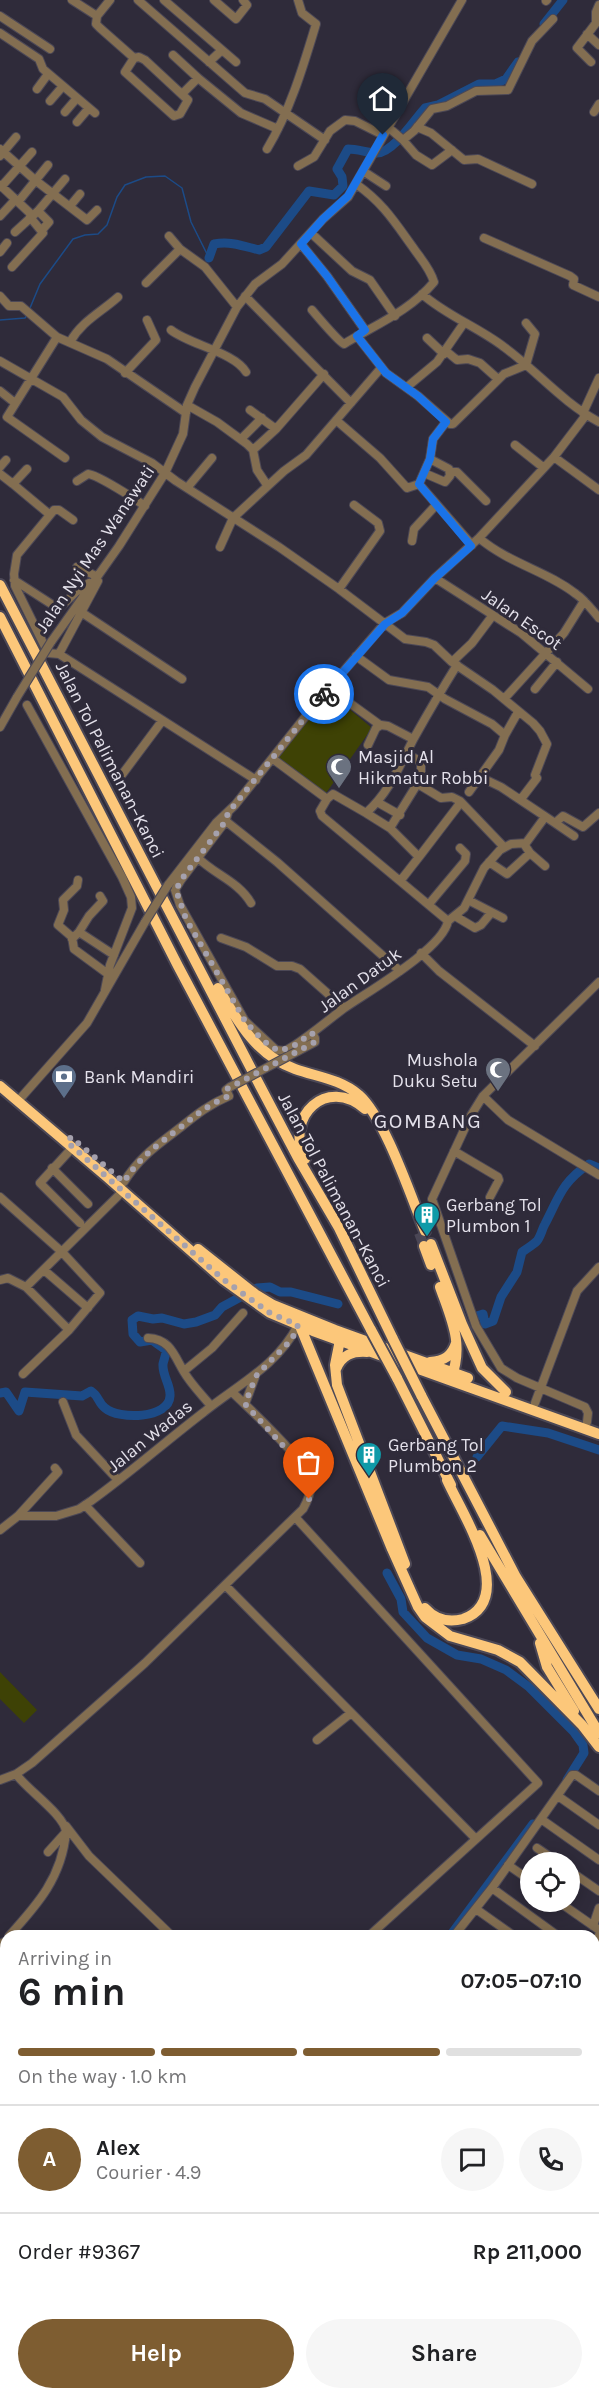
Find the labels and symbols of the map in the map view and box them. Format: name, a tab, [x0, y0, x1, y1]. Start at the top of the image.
pin	[357, 73, 408, 135]
street label: Jalan Nyi Mas Wanawati	[31, 461, 159, 637]
street label: Jalan Escot	[478, 583, 566, 655]
street label: Jalan Tol Palimanan–Kanci	[51, 658, 169, 862]
courier	[294, 664, 354, 724]
place label: Masjid Al Hikmatur Robbi	[358, 746, 488, 789]
mosque icon: Masjid Al Hikmatur Robbi	[324, 752, 354, 790]
street label: Jalan Datuk	[314, 943, 406, 1017]
place label: Mushola Duku Setu	[392, 1049, 478, 1092]
mosque icon: Mushola Duku Setu	[483, 1055, 513, 1093]
bank icon: Bank Mandiri	[49, 1062, 79, 1100]
place label: Bank Mandiri	[84, 1066, 194, 1088]
street label: Jalan Tol Palimanan–Kanci	[273, 1089, 395, 1291]
district label: GOMBANG	[374, 1109, 482, 1133]
place label: Gerbang Tol Plumbon 1	[446, 1194, 542, 1237]
building icon: Gerbang Tol Plumbon 1	[412, 1200, 442, 1238]
street label: Jalan Wadas	[103, 1395, 197, 1477]
place label: Gerbang Tol Plumbon 2	[388, 1434, 484, 1477]
pin	[283, 1437, 334, 1499]
building icon: Gerbang Tol Plumbon 2	[354, 1440, 384, 1478]

